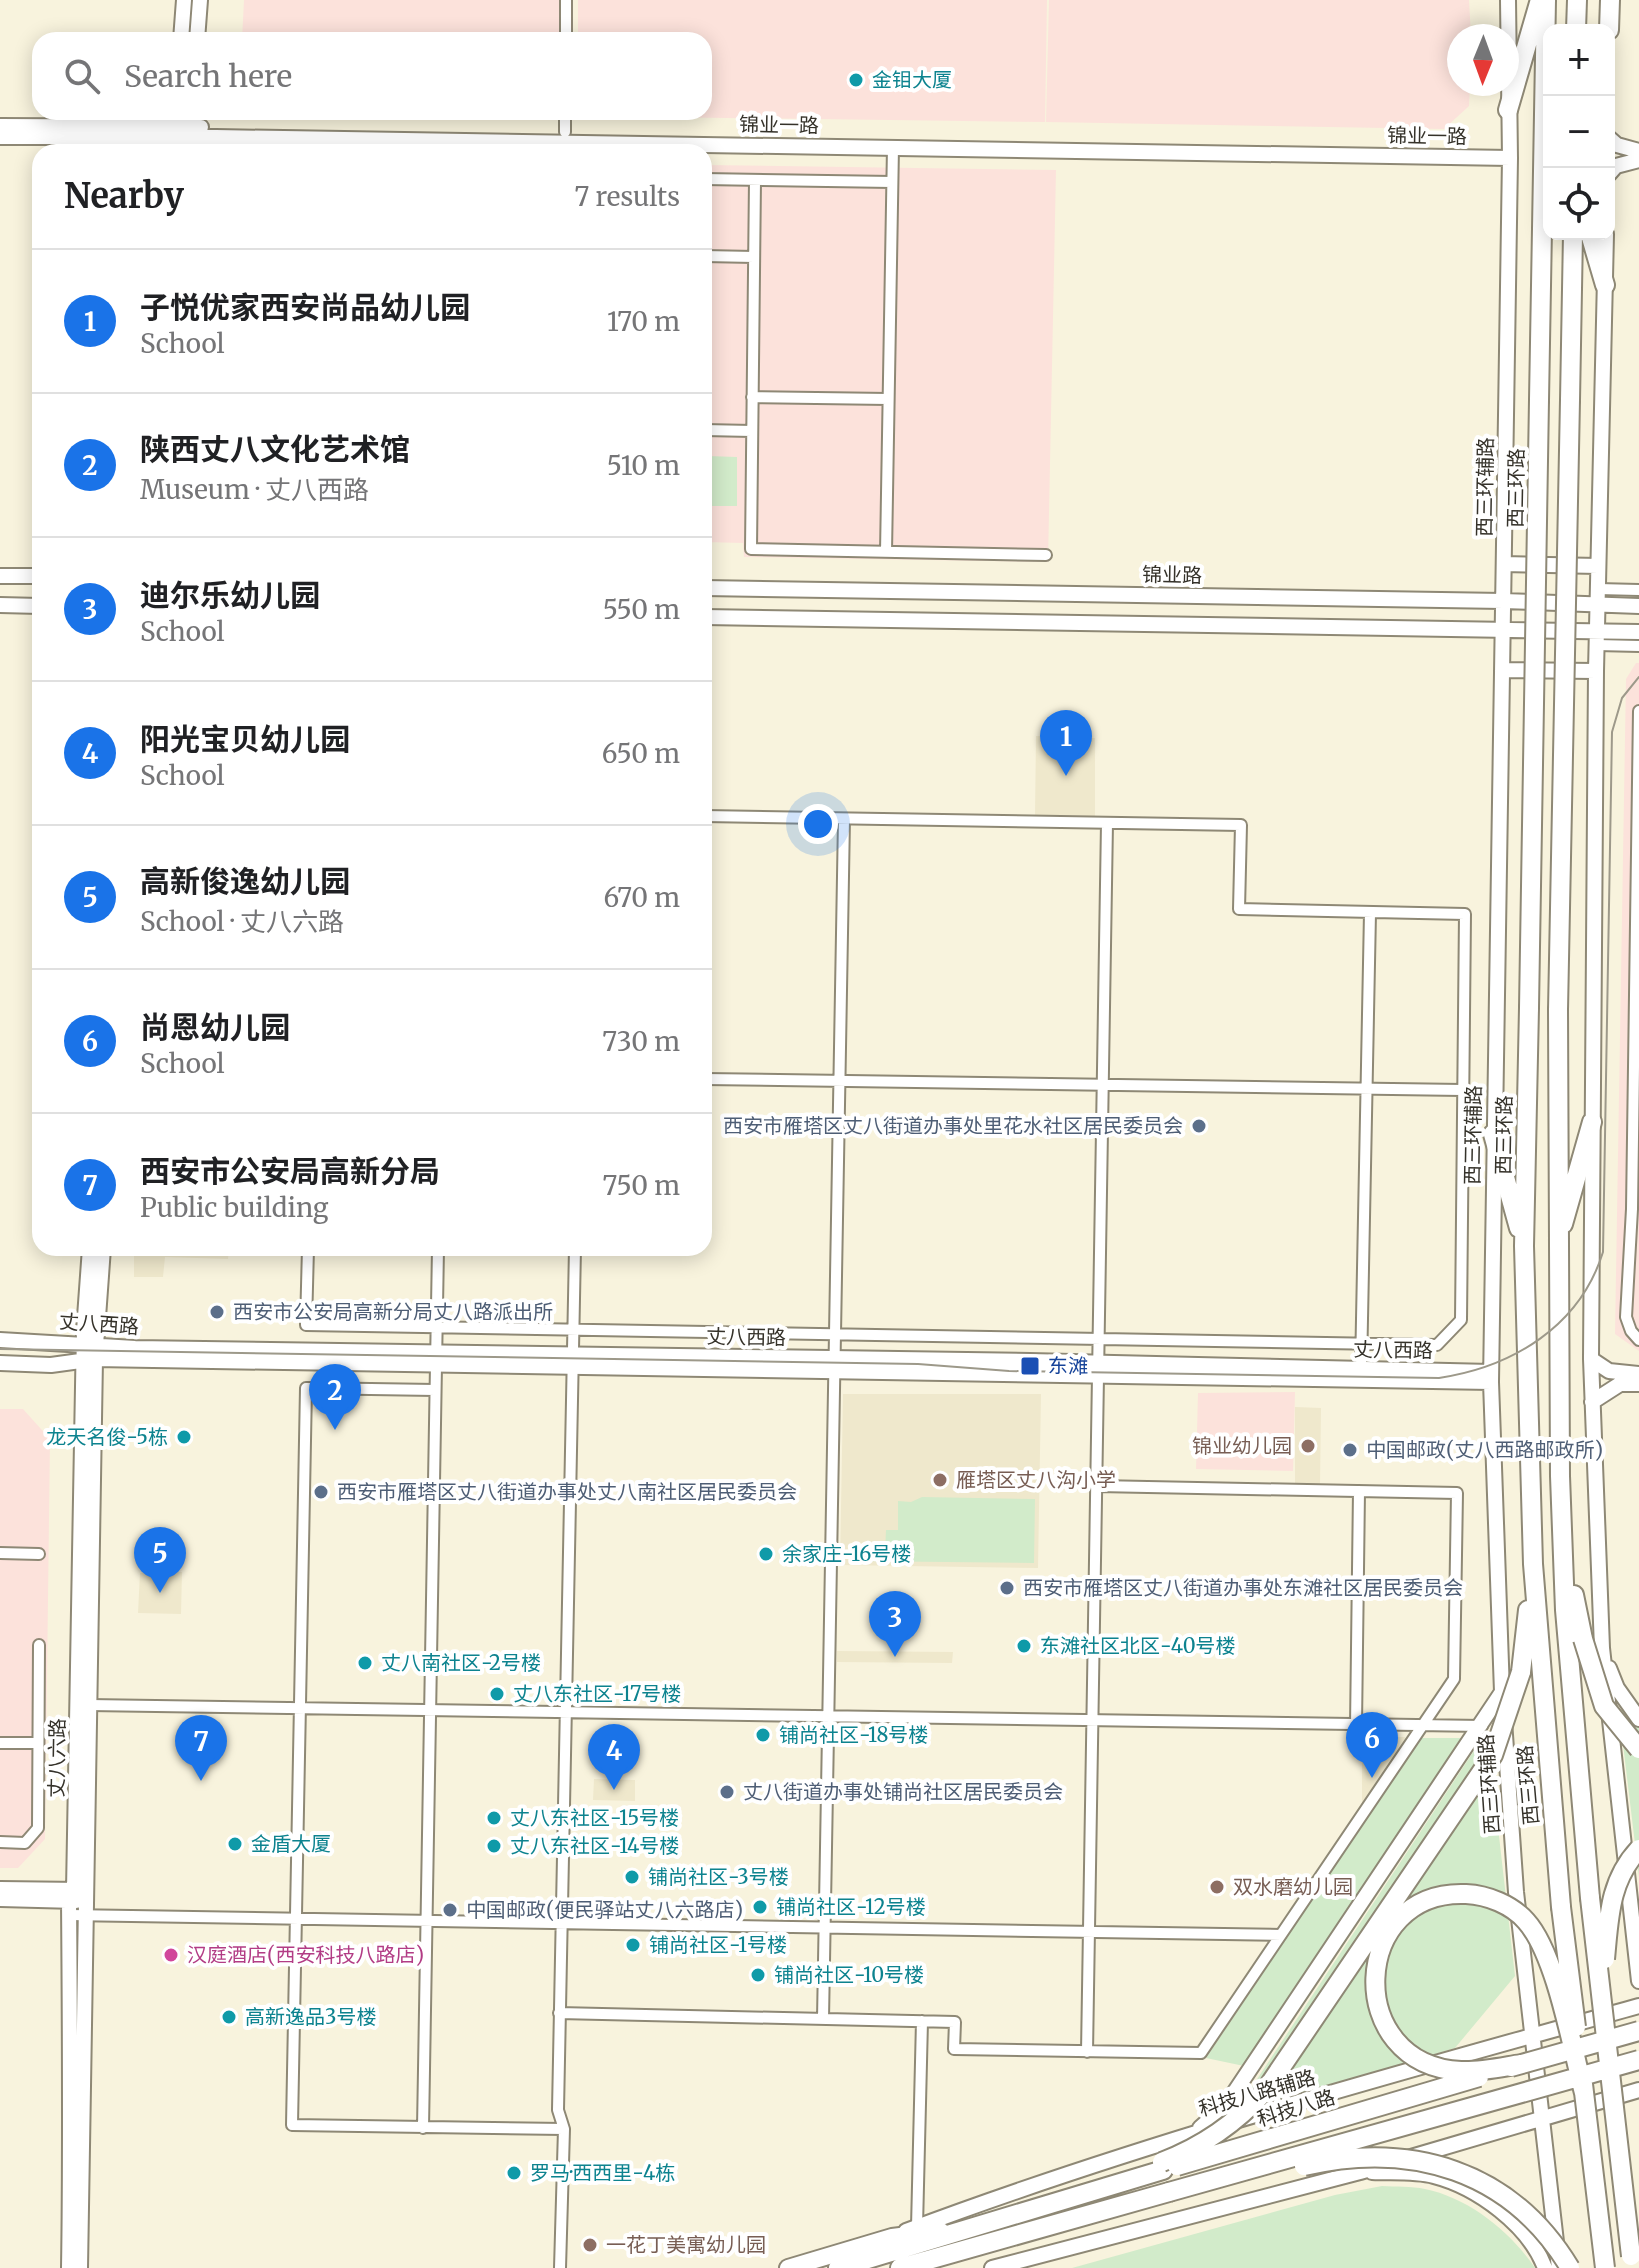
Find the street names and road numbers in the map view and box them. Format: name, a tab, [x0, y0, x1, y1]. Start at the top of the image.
street label: 锦业一路	[739, 111, 819, 138]
street label: 锦业一路	[1387, 122, 1467, 149]
street label: 西三环辅路	[1471, 437, 1498, 537]
street label: 西三环路	[1502, 448, 1529, 528]
street label: 锦业路	[1142, 561, 1202, 588]
street label: 西三环辅路	[1459, 1085, 1486, 1185]
street label: 西三环路	[1490, 1095, 1517, 1175]
street label: 丈八西路	[58, 1308, 140, 1339]
street label: 丈八西路	[706, 1323, 786, 1350]
street label: 丈八西路	[1353, 1336, 1433, 1363]
street label: 丈八六路	[43, 1718, 70, 1798]
street label: 西三环辅路	[1473, 1733, 1504, 1835]
street label: 西三环路	[1512, 1744, 1543, 1826]
street label: 科技八路辅路	[1196, 2065, 1318, 2121]
street label: 科技八路	[1254, 2085, 1338, 2131]

